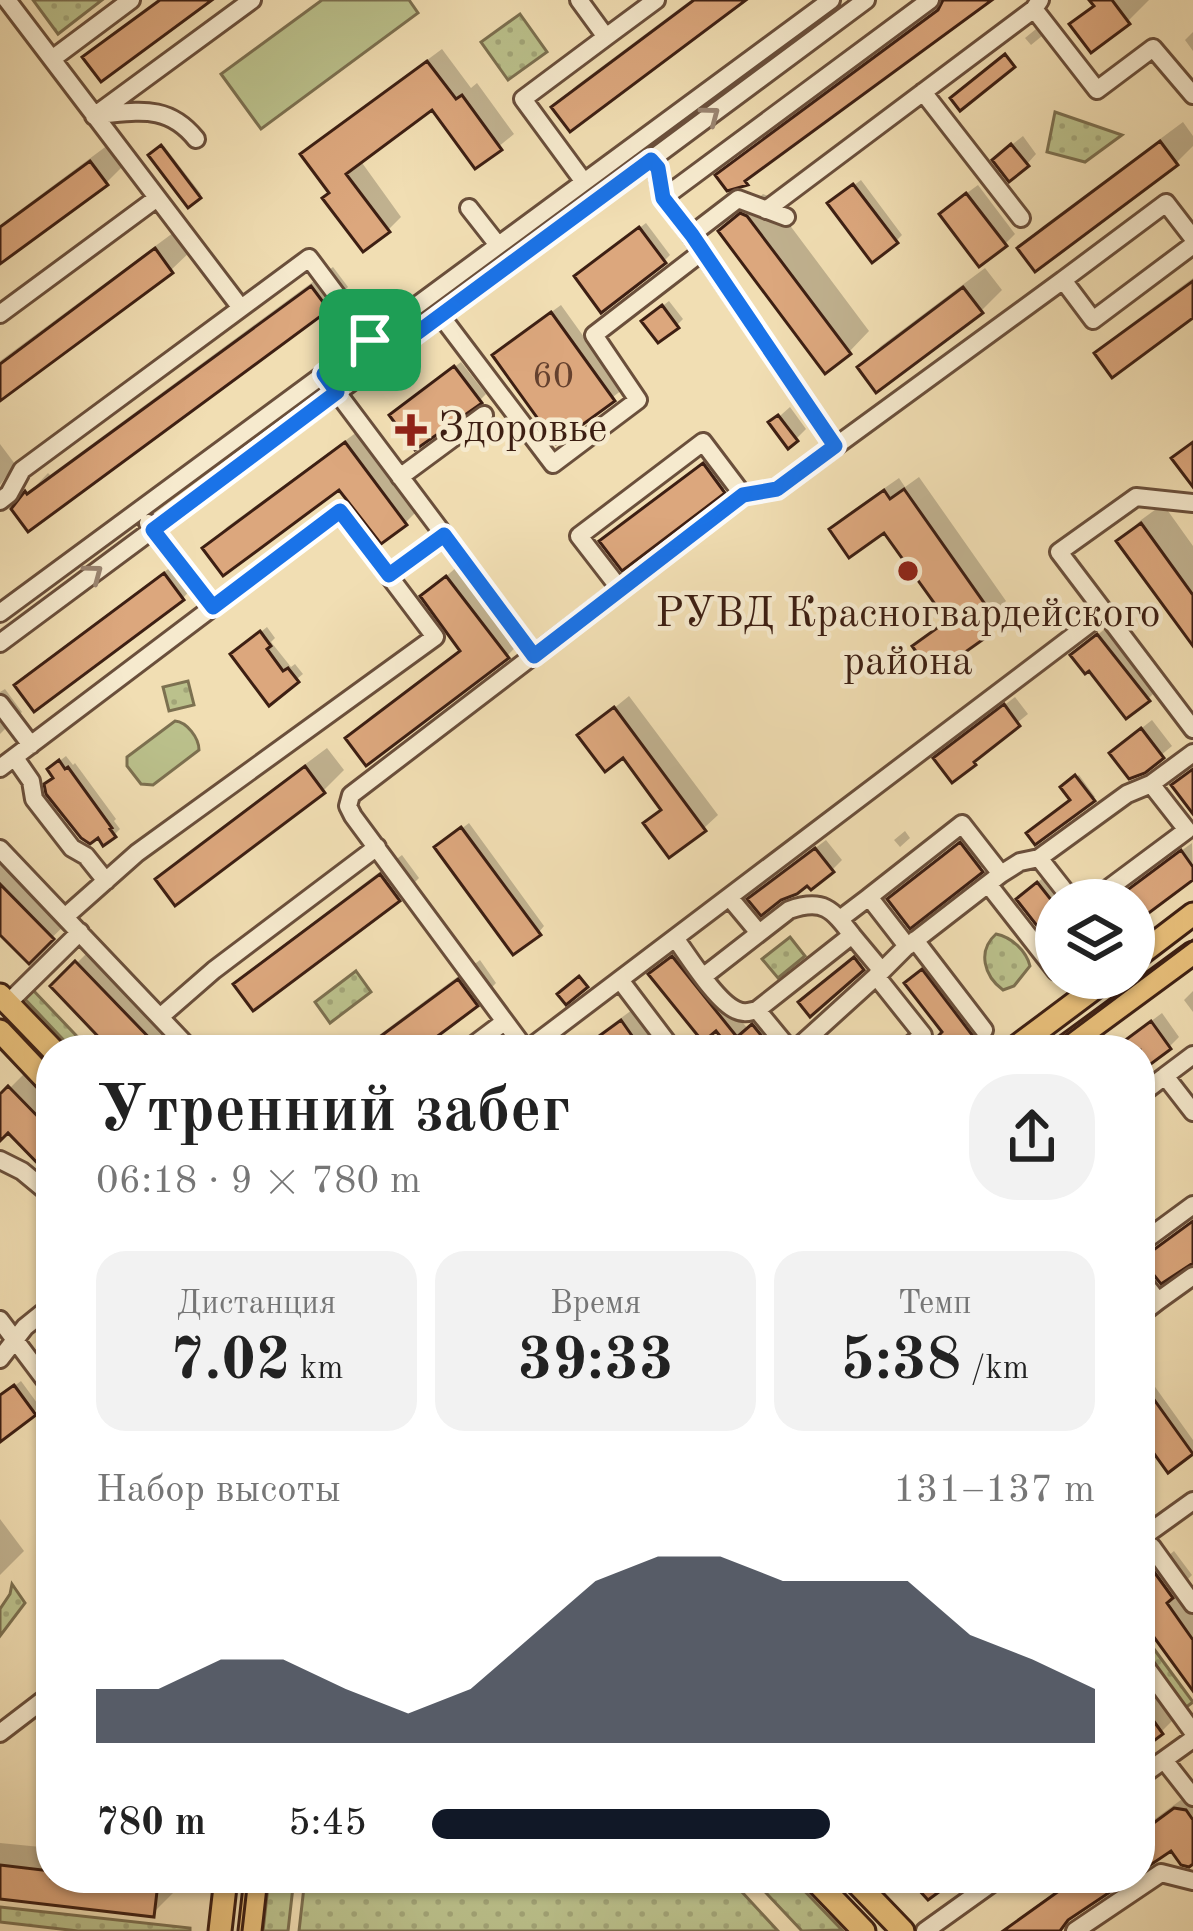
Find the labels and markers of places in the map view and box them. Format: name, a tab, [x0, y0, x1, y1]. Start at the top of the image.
pin	[319, 289, 421, 391]
place label: Здоровье	[438, 409, 607, 451]
marker: Здоровье	[395, 414, 427, 446]
marker: РУВД Красногвардейского района	[895, 558, 921, 584]
place label: РУВД Красногвардейского района	[655, 594, 1161, 684]

